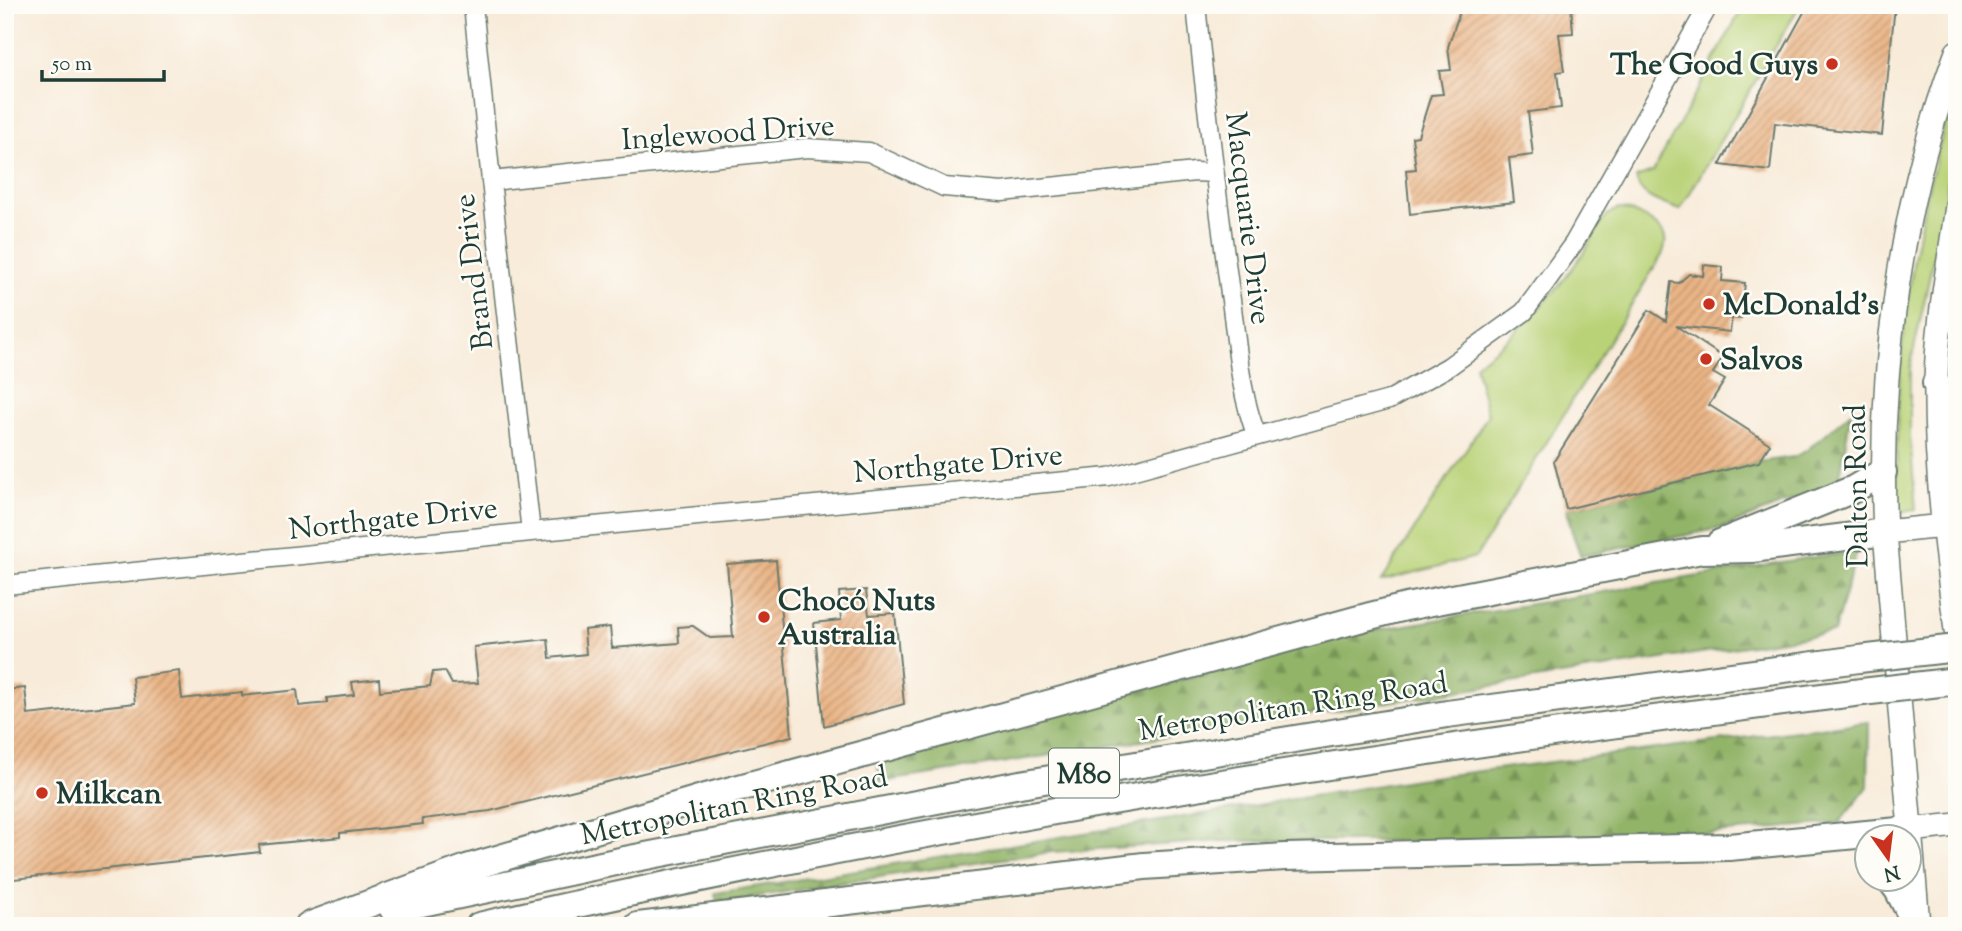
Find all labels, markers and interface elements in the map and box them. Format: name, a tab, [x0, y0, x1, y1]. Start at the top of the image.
scale bar	[42, 38, 164, 82]
place label: The Good Guys	[1610, 45, 1818, 88]
text: 50 m	[51, 50, 92, 80]
marker: The Good Guys	[1824, 56, 1840, 72]
street label: Inglewood Drive	[620, 106, 836, 163]
street label: Macquarie Drive	[1212, 110, 1281, 327]
street label: Brand Drive	[445, 191, 506, 352]
place label: McDonald's	[1723, 285, 1879, 328]
marker: McDonald's	[1701, 296, 1717, 312]
place label: Salvos	[1720, 340, 1803, 383]
marker: Salvos	[1698, 351, 1714, 367]
street label: Dalton Road	[1836, 404, 1881, 568]
street label: Northgate Drive	[852, 435, 1065, 496]
street label: Northgate Drive	[287, 488, 500, 553]
place label: Chocó Nuts Australia	[778, 581, 936, 658]
marker: Chocó Nuts Australia	[756, 609, 772, 625]
street label: Metropolitan Ring Road	[1136, 663, 1451, 754]
road number: M80	[1049, 748, 1119, 798]
street label: Metropolitan Ring Road	[577, 757, 892, 858]
place label: Milkcan	[56, 774, 162, 817]
marker: Milkcan	[34, 785, 50, 801]
north arrow	[1854, 822, 1924, 892]
text: N	[1881, 857, 1902, 887]

